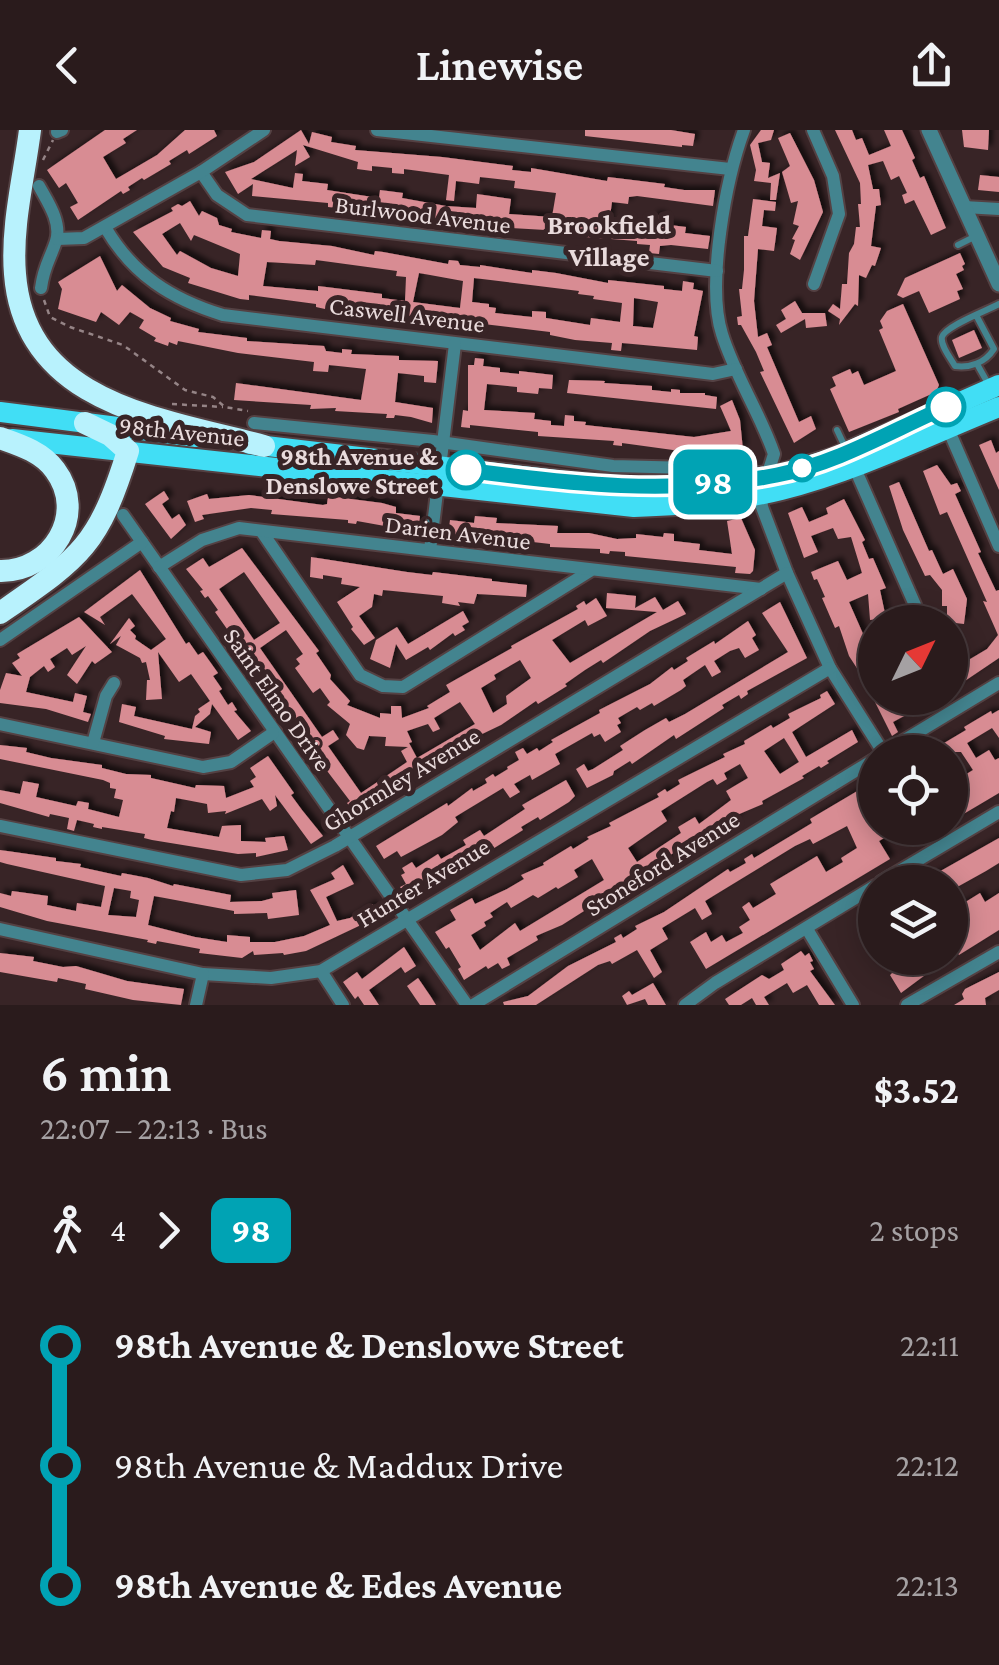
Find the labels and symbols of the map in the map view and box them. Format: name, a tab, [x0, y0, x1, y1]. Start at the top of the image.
street label: Burlwood Avenue	[334, 190, 512, 239]
district label: Brookfield Village	[547, 209, 672, 272]
street label: Caswell Avenue	[328, 292, 486, 337]
unlabelled marker	[927, 388, 965, 426]
street label: 98th Avenue	[118, 411, 246, 452]
place label: 98th Avenue & Denslowe Street	[265, 443, 439, 499]
line badge: 98	[668, 450, 758, 514]
marker: 98th Avenue & Denslowe Street	[447, 451, 485, 489]
unlabelled marker	[789, 455, 815, 481]
street label: Darien Avenue	[384, 510, 532, 555]
north arrow	[858, 605, 968, 715]
street label: Saint Elmo Drive	[218, 623, 337, 776]
street label: Ghormley Avenue	[318, 722, 485, 838]
street label: Stoneford Avenue	[580, 805, 744, 922]
street label: Hunter Avenue	[352, 832, 494, 932]

